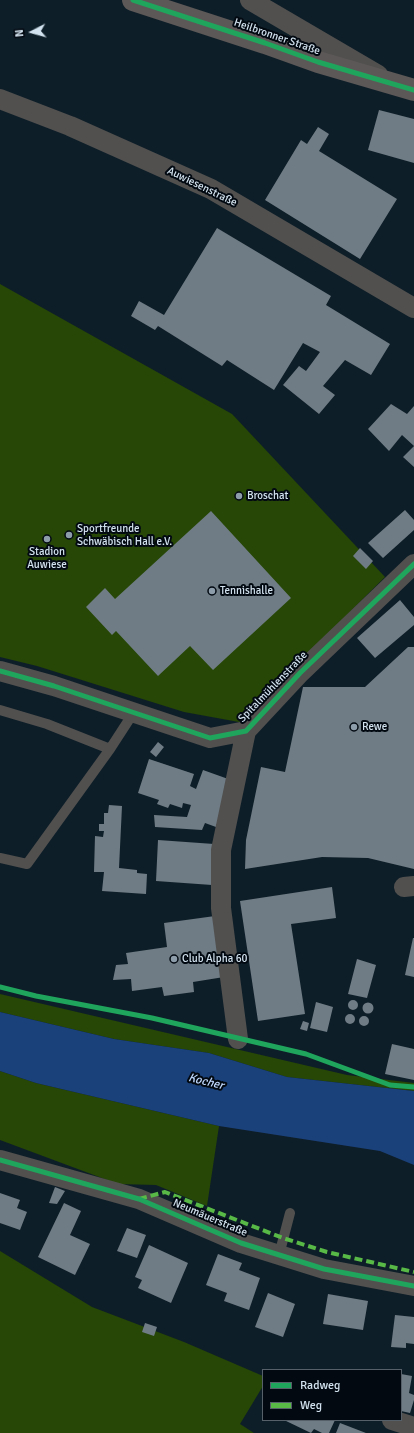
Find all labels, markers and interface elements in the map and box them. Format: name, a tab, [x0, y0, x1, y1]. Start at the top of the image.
north arrow	[12, 12, 52, 52]
street label: Heilbronner Straße	[232, 16, 322, 58]
text: N	[13, 29, 26, 38]
street label: Auwiesenstraße	[165, 164, 239, 210]
place label: Broschat	[247, 489, 288, 503]
marker: Broschat	[234, 491, 244, 501]
place label: Sportfreunde Schwäbisch Hall e.V.	[77, 522, 172, 548]
marker: Sportfreunde Schwäbisch Hall e.V.	[64, 530, 74, 540]
marker: Stadion Auwiese	[42, 534, 52, 544]
place label: Stadion Auwiese	[27, 545, 67, 571]
place label: Tennishalle	[220, 584, 273, 598]
marker: Tennishalle	[207, 586, 217, 596]
street label: Spitalmühlenstraße	[236, 649, 310, 725]
place label: Rewe	[362, 720, 387, 734]
marker: Rewe	[349, 722, 359, 732]
place label: Club Alpha 60	[182, 952, 248, 966]
marker: Club Alpha 60	[169, 954, 179, 964]
water label: Kocher	[187, 1071, 225, 1093]
street label: Neumäuerstraße	[171, 1196, 249, 1240]
legend	[262, 1369, 402, 1421]
text: Radweg	[300, 1378, 340, 1393]
text: Weg	[300, 1398, 322, 1413]

